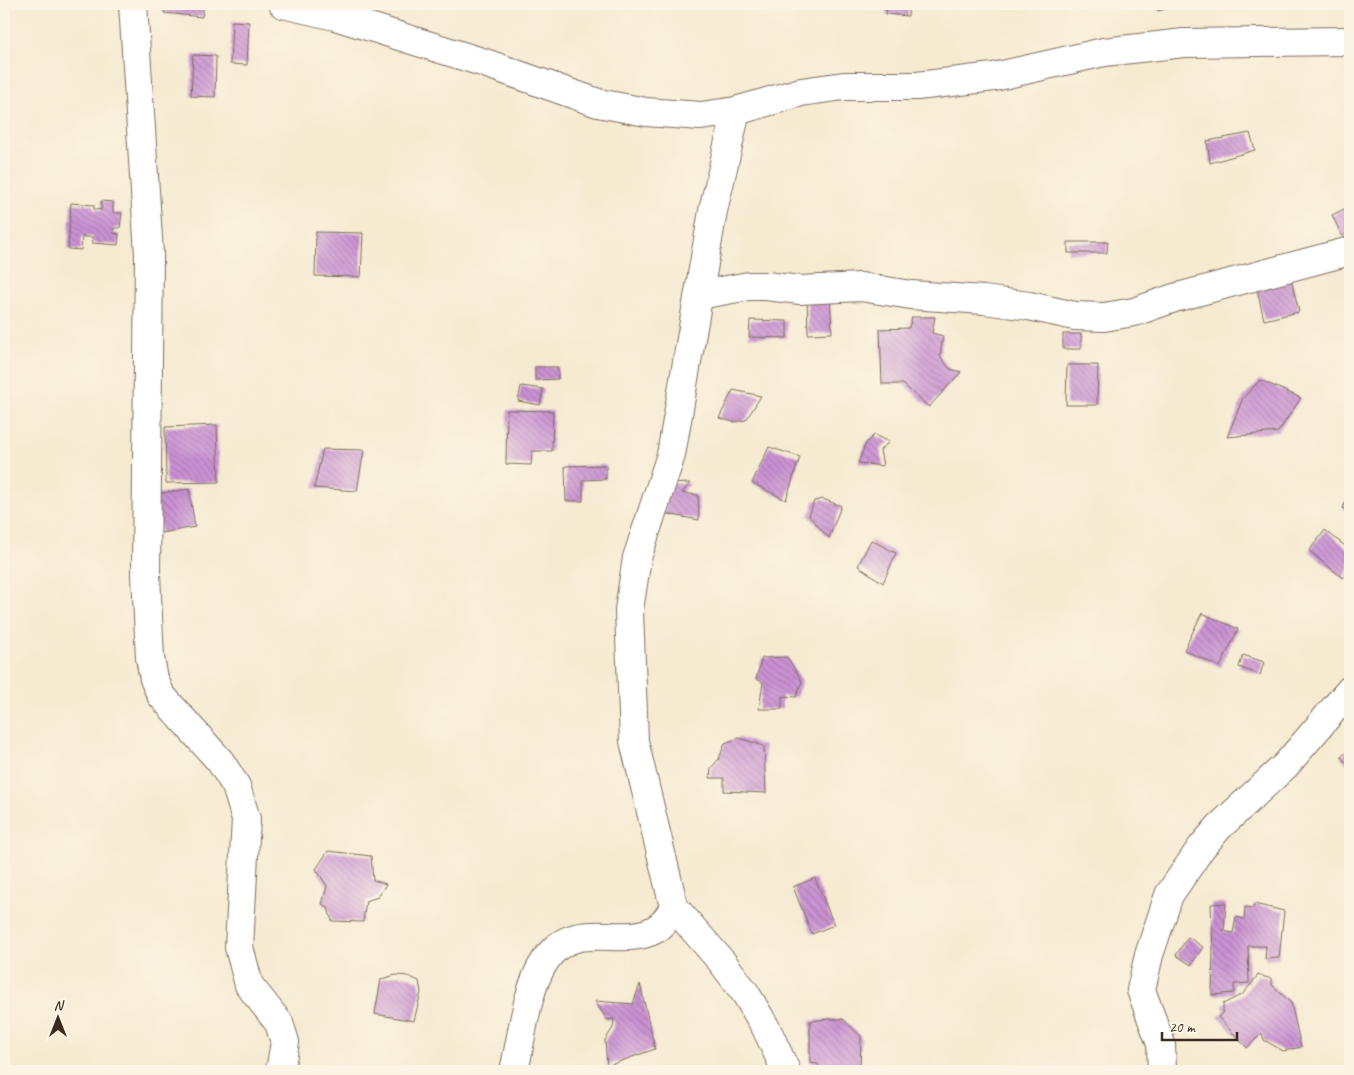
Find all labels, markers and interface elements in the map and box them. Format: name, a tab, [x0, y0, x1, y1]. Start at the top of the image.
north arrow	[32, 992, 82, 1042]
text: N	[54, 997, 65, 1014]
scale bar	[1162, 1010, 1236, 1042]
text: 20 m	[1169, 1018, 1196, 1037]

